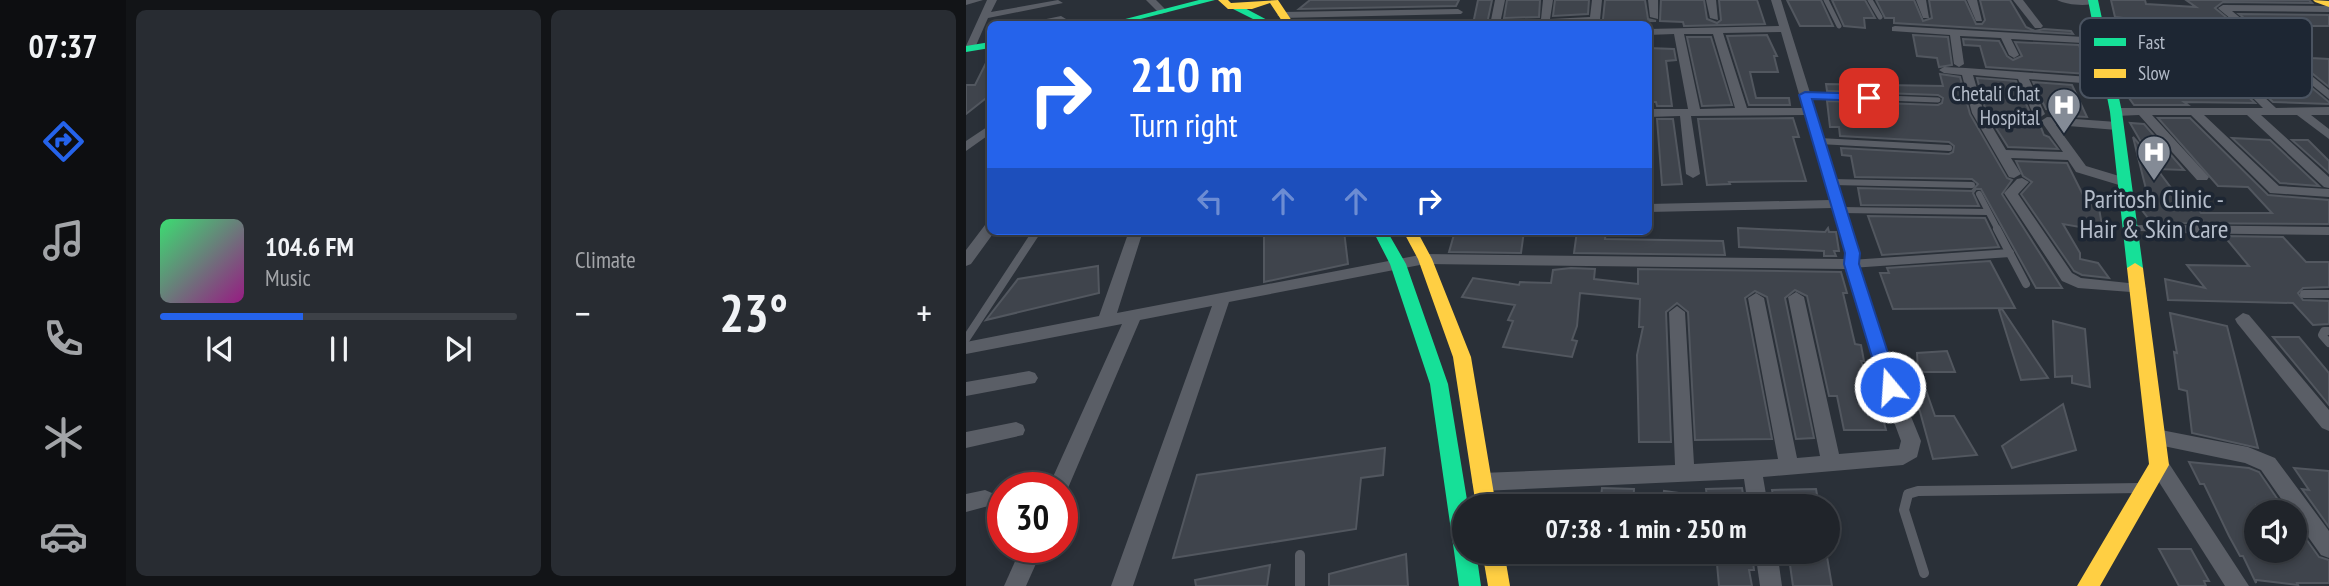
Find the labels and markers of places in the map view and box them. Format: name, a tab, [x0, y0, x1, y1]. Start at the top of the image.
pin	[1839, 68, 1899, 128]
place label: Chetali Chat Hospital	[1951, 80, 2040, 131]
hospital icon: Chetali Chat Hospital	[2045, 86, 2083, 135]
hospital icon: Paritosh Clinic - Hair & Skin Care	[2135, 133, 2173, 182]
place label: Paritosh Clinic - Hair & Skin Care	[2080, 182, 2228, 245]

